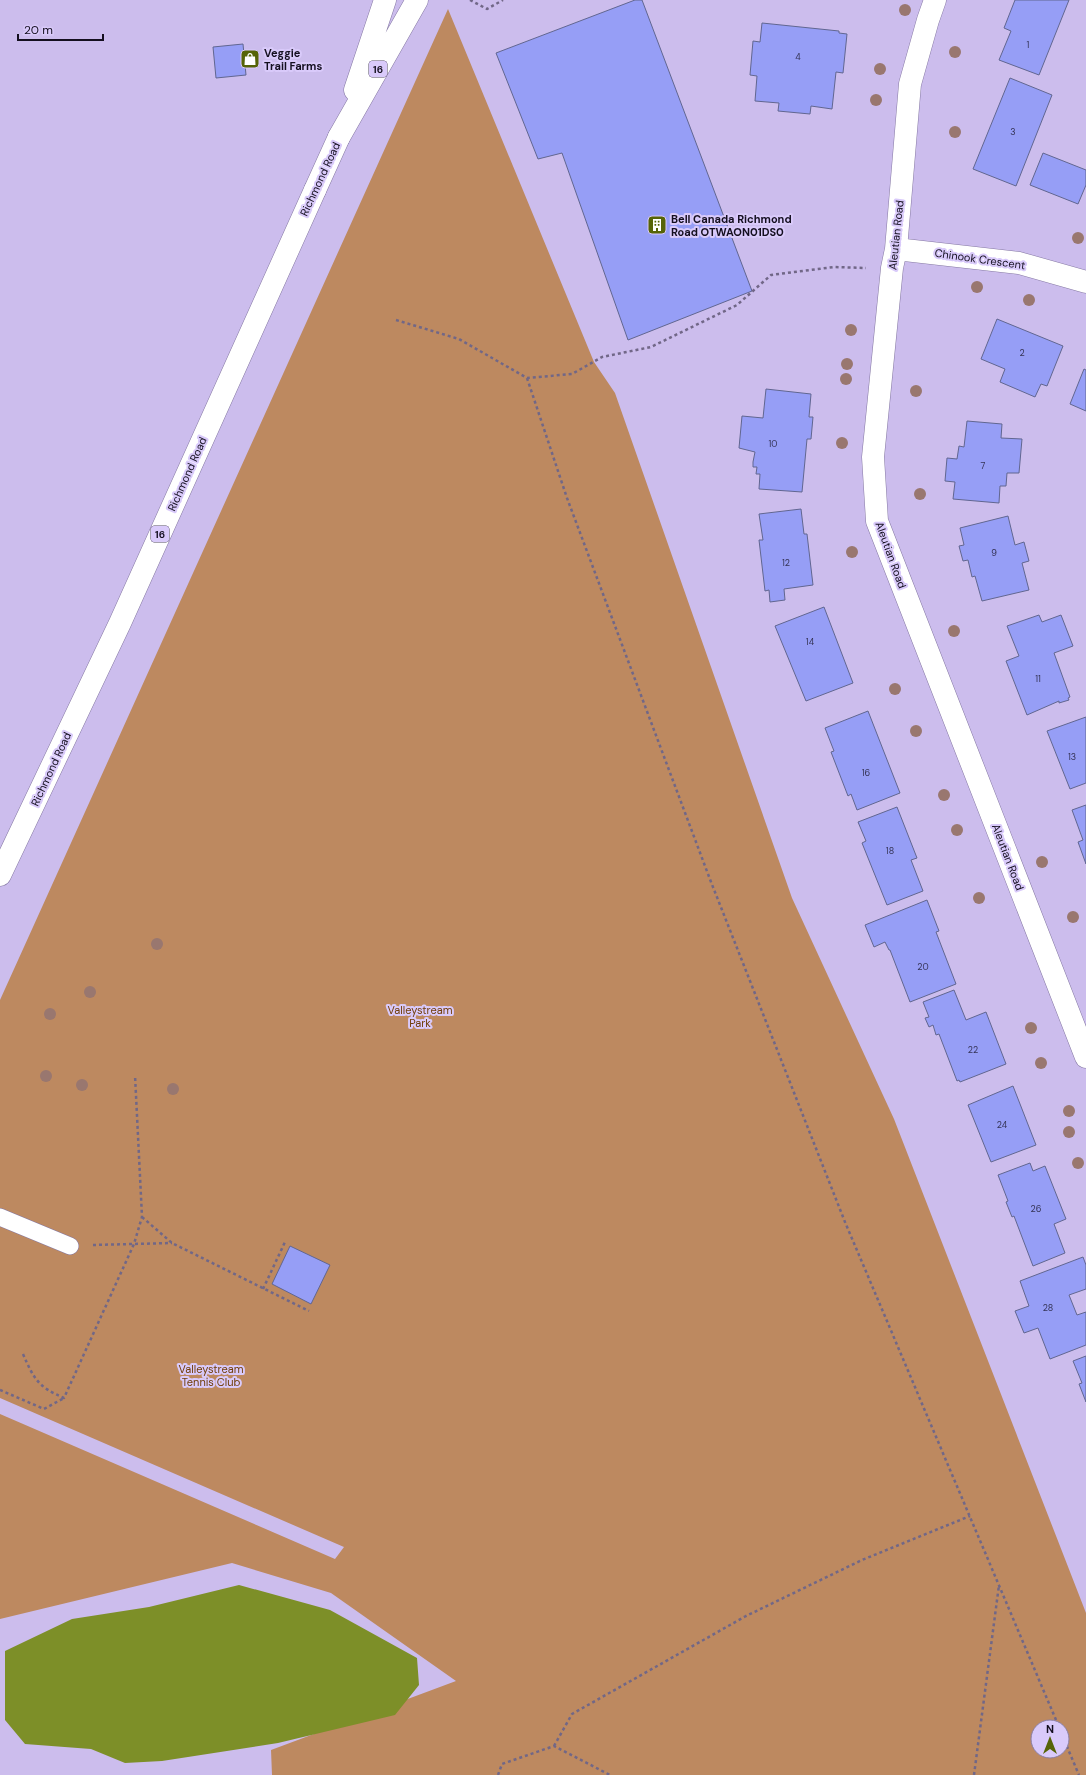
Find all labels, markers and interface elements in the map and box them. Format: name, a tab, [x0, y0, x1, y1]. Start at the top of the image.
scale bar	[18, 16, 103, 42]
text: 20 m	[24, 22, 53, 38]
house number: 1	[1027, 39, 1030, 51]
place label: Veggie Trail Farms	[264, 46, 322, 73]
shop icon: Veggie Trail Farms	[239, 48, 261, 70]
house number: 4	[795, 51, 801, 63]
road number: 16	[369, 61, 387, 77]
house number: 3	[1010, 126, 1016, 138]
street label: Richmond Road	[297, 140, 343, 218]
street label: Aleutian Road	[885, 199, 907, 271]
place label: Bell Canada Richmond Road OTWAON01DS0	[671, 212, 792, 239]
building icon: Bell Canada Richmond Road OTWAON01DS0	[646, 214, 668, 236]
street label: Chinook Crescent	[934, 246, 1026, 272]
house number: 2	[1019, 347, 1025, 359]
street label: Richmond Road	[164, 435, 210, 513]
house number: 10	[769, 438, 777, 450]
house number: 7	[981, 460, 986, 472]
street label: Aleutian Road	[872, 520, 910, 590]
road number: 16	[151, 526, 169, 542]
house number: 9	[991, 547, 997, 559]
house number: 12	[782, 557, 790, 569]
house number: 14	[806, 636, 815, 648]
house number: 11	[1035, 673, 1041, 685]
street label: Richmond Road	[28, 730, 74, 808]
house number: 13	[1068, 751, 1076, 763]
house number: 16	[862, 767, 871, 779]
street label: Aleutian Road	[989, 822, 1027, 892]
house number: 18	[886, 845, 894, 857]
house number: 20	[917, 961, 929, 973]
park label: Valleystream Park	[388, 1003, 453, 1030]
house number: 22	[968, 1044, 978, 1056]
house number: 24	[997, 1119, 1008, 1131]
house number: 26	[1031, 1203, 1042, 1215]
house number: 28	[1043, 1302, 1053, 1314]
park label: Valleystream Tennis Club	[179, 1362, 244, 1389]
north arrow	[1030, 1719, 1070, 1759]
text: N	[1046, 1722, 1054, 1736]

